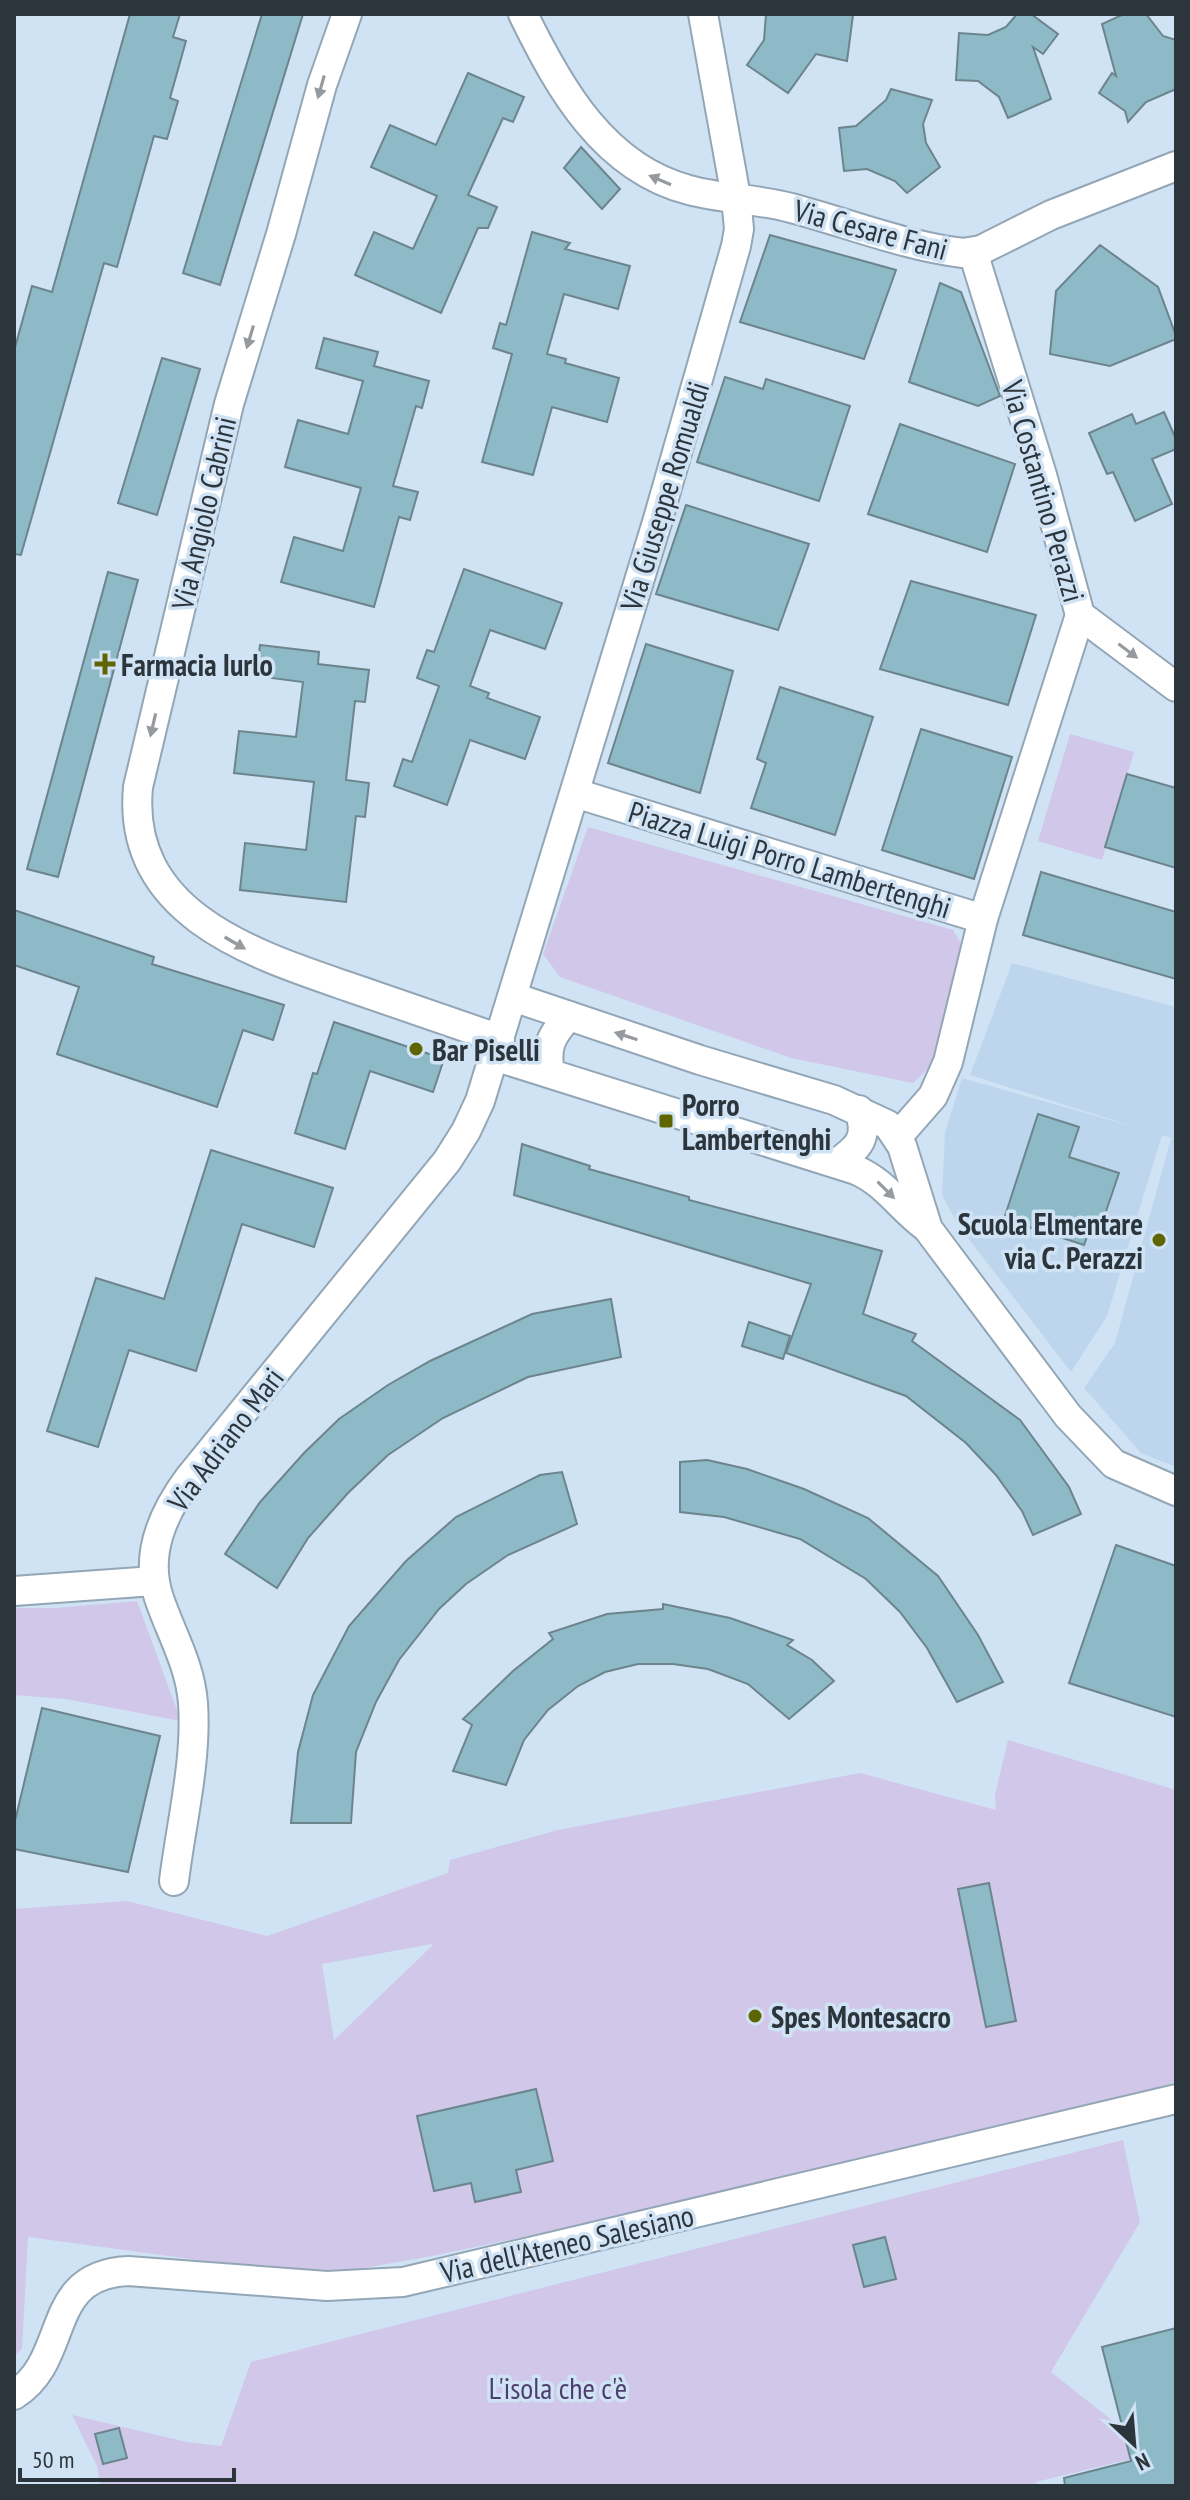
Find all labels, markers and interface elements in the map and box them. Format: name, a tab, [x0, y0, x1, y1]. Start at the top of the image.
one-way arrow	[314, 76, 327, 100]
one-way arrow	[648, 174, 672, 187]
street label: Via Cesare Fani	[789, 190, 952, 268]
one-way arrow	[243, 326, 256, 350]
street label: Via Costantino Perazzi	[993, 375, 1094, 606]
street label: Via Giuseppe Romualdi	[610, 377, 717, 616]
street label: Via Angiolo Cabrini	[162, 413, 244, 614]
one-way arrow	[1118, 643, 1138, 659]
place label: Farmacia Iurlo	[121, 645, 273, 684]
marker: Farmacia Iurlo	[96, 655, 114, 673]
one-way arrow	[146, 713, 159, 738]
street label: Piazza Luigi Porro Lambertenghi	[624, 791, 956, 927]
one-way arrow	[224, 936, 246, 950]
one-way arrow	[614, 1029, 638, 1041]
place label: Bar Piselli	[432, 1030, 540, 1069]
marker: Bar Piselli	[407, 1040, 425, 1058]
place label: Porro Lambertenghi	[682, 1085, 831, 1158]
marker: Porro Lambertenghi	[657, 1112, 675, 1130]
one-way arrow	[876, 1180, 895, 1199]
place label: Scuola Elmentare via C. Perazzi	[958, 1204, 1143, 1277]
marker: Scuola Elmentare via C. Perazzi	[1150, 1231, 1168, 1249]
street label: Via Adriano Mari	[158, 1359, 292, 1519]
place label: Spes Montesacro	[771, 1997, 951, 2036]
marker: Spes Montesacro	[746, 2007, 764, 2025]
street label: Via dell'Ateneo Salesiano	[436, 2195, 697, 2291]
park label: L'isola che c'è	[489, 2368, 627, 2407]
north arrow	[1094, 2404, 1174, 2484]
scale bar	[20, 2432, 234, 2482]
text: 50 m	[32, 2444, 74, 2475]
text: N	[1131, 2447, 1154, 2477]

